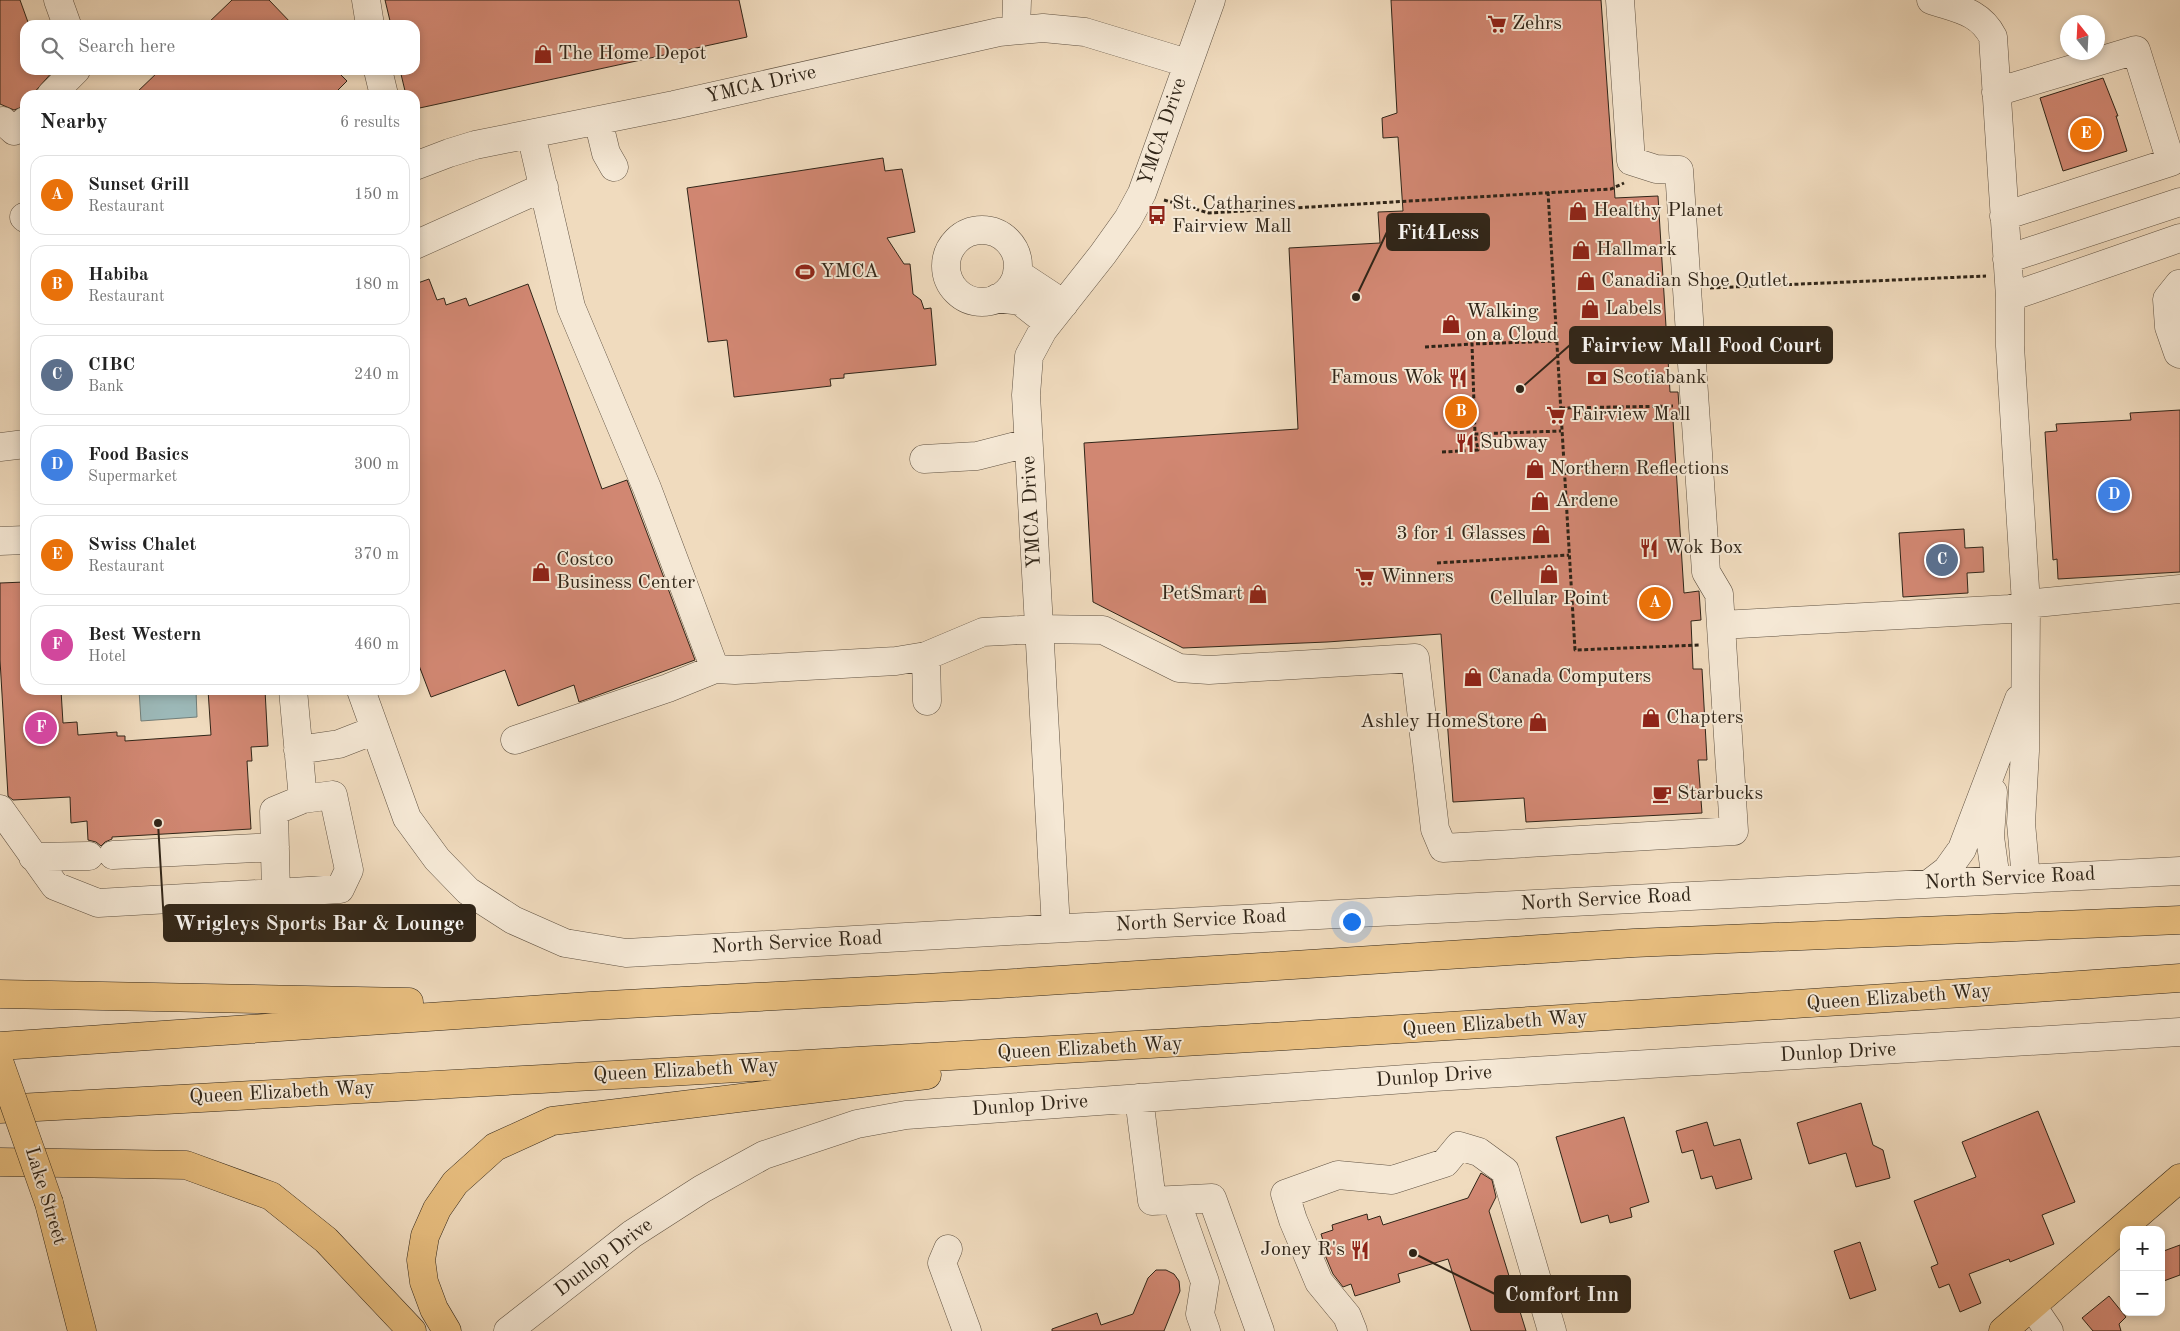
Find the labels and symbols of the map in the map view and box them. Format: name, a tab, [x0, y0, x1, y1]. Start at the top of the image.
supermarket icon: Zehrs	[1486, 13, 1508, 35]
place label: Zehrs	[1512, 14, 1562, 34]
north arrow	[2060, 15, 2105, 60]
shop icon: The Home Depot	[532, 43, 554, 65]
place label: The Home Depot	[558, 44, 706, 64]
street label: YMCA Drive	[704, 63, 818, 107]
street label: YMCA Drive	[1135, 76, 1191, 188]
pin: E	[2070, 115, 2102, 153]
place label: St. Catharines Fairview Mall	[1172, 194, 1296, 237]
shop icon: Healthy Planet	[1567, 200, 1589, 222]
place label: Healthy Planet	[1593, 201, 1723, 221]
bus stop icon: St. Catharines Fairview Mall	[1146, 204, 1168, 226]
callout: Fit4Less	[1387, 214, 1489, 250]
text: Fit4Less	[1397, 223, 1479, 244]
shop icon: Hallmark	[1570, 239, 1592, 261]
place label: Hallmark	[1596, 240, 1677, 260]
sports icon: YMCA	[794, 261, 816, 283]
place label: YMCA	[820, 262, 879, 282]
shop icon: Canadian Shoe Outlet	[1575, 270, 1597, 292]
place label: Canadian Shoe Outlet	[1601, 271, 1788, 291]
shop icon: Labels	[1579, 298, 1601, 320]
place label: Labels	[1605, 299, 1662, 319]
place label: Walking on a Cloud	[1466, 302, 1558, 345]
shop icon: Walking on a Cloud	[1440, 313, 1462, 335]
callout: Fairview Mall Food Court	[1570, 327, 1832, 363]
text: Fairview Mall Food Court	[1580, 336, 1822, 357]
restaurant icon: Famous Wok	[1447, 367, 1469, 389]
bank icon: Scotiabank	[1586, 367, 1608, 389]
place label: Famous Wok	[1330, 368, 1443, 388]
place label: Scotiabank	[1612, 368, 1707, 388]
pin: B	[1445, 393, 1477, 431]
supermarket icon: Fairview Mall	[1545, 404, 1567, 426]
place label: Fairview Mall	[1571, 405, 1690, 425]
restaurant icon: Subway	[1454, 432, 1476, 454]
place label: Subway	[1480, 433, 1548, 453]
street label: YMCA Drive	[1019, 455, 1045, 569]
shop icon: Northern Reflections	[1524, 458, 1546, 480]
place label: Northern Reflections	[1550, 459, 1729, 479]
pin: D	[2098, 476, 2130, 514]
shop icon: Ardene	[1529, 490, 1551, 512]
place label: Ardene	[1555, 491, 1618, 511]
shop icon: 3 for 1 Glasses	[1530, 523, 1552, 545]
place label: 3 for 1 Glasses	[1396, 524, 1526, 544]
restaurant icon: Wok Box	[1638, 537, 1660, 559]
place label: Wok Box	[1664, 538, 1743, 558]
pin: C	[1926, 541, 1958, 579]
place label: Costco Business Center	[556, 550, 695, 593]
shop icon: Costco Business Center	[530, 561, 552, 583]
shop icon: Cellular Point	[1538, 563, 1560, 585]
supermarket icon: Winners	[1354, 566, 1376, 588]
place label: Winners	[1380, 567, 1454, 587]
shop icon: PetSmart	[1247, 583, 1269, 605]
place label: PetSmart	[1161, 584, 1243, 604]
pin: A	[1639, 584, 1671, 622]
place label: Cellular Point	[1490, 589, 1608, 609]
shop icon: Canada Computers	[1462, 666, 1484, 688]
place label: Canada Computers	[1488, 667, 1651, 687]
shop icon: Chapters	[1640, 707, 1662, 729]
place label: Chapters	[1666, 708, 1744, 728]
pin: F	[25, 709, 57, 747]
shop icon: Ashley HomeStore	[1527, 711, 1549, 733]
place label: Ashley HomeStore	[1360, 712, 1523, 732]
cafe icon: Starbucks	[1651, 783, 1673, 805]
place label: Starbucks	[1677, 784, 1763, 804]
street label: North Service Road	[1924, 865, 2096, 893]
street label: North Service Road	[1520, 886, 1692, 914]
callout: Wrigleys Sports Bar & Lounge	[164, 905, 475, 941]
street label: North Service Road	[1115, 907, 1287, 935]
your location	[1339, 909, 1365, 935]
text: Wrigleys Sports Bar & Lounge	[174, 914, 464, 935]
street label: North Service Road	[711, 929, 883, 957]
street label: Queen Elizabeth Way	[1806, 982, 1993, 1014]
street label: Queen Elizabeth Way	[1402, 1008, 1589, 1040]
street label: Queen Elizabeth Way	[997, 1034, 1184, 1064]
street label: Dunlop Drive	[1779, 1040, 1897, 1066]
street label: Queen Elizabeth Way	[593, 1056, 780, 1086]
street label: Dunlop Drive	[1375, 1063, 1493, 1091]
street label: Queen Elizabeth Way	[189, 1078, 376, 1108]
street label: Dunlop Drive	[971, 1092, 1089, 1120]
street label: Lake Street	[21, 1145, 69, 1247]
street label: Dunlop Drive	[551, 1215, 657, 1301]
restaurant icon: Joney R's	[1349, 1239, 1371, 1261]
place label: Joney R's	[1260, 1240, 1345, 1260]
callout: Comfort Inn	[1495, 1276, 1630, 1312]
text: Comfort Inn	[1505, 1285, 1619, 1306]

